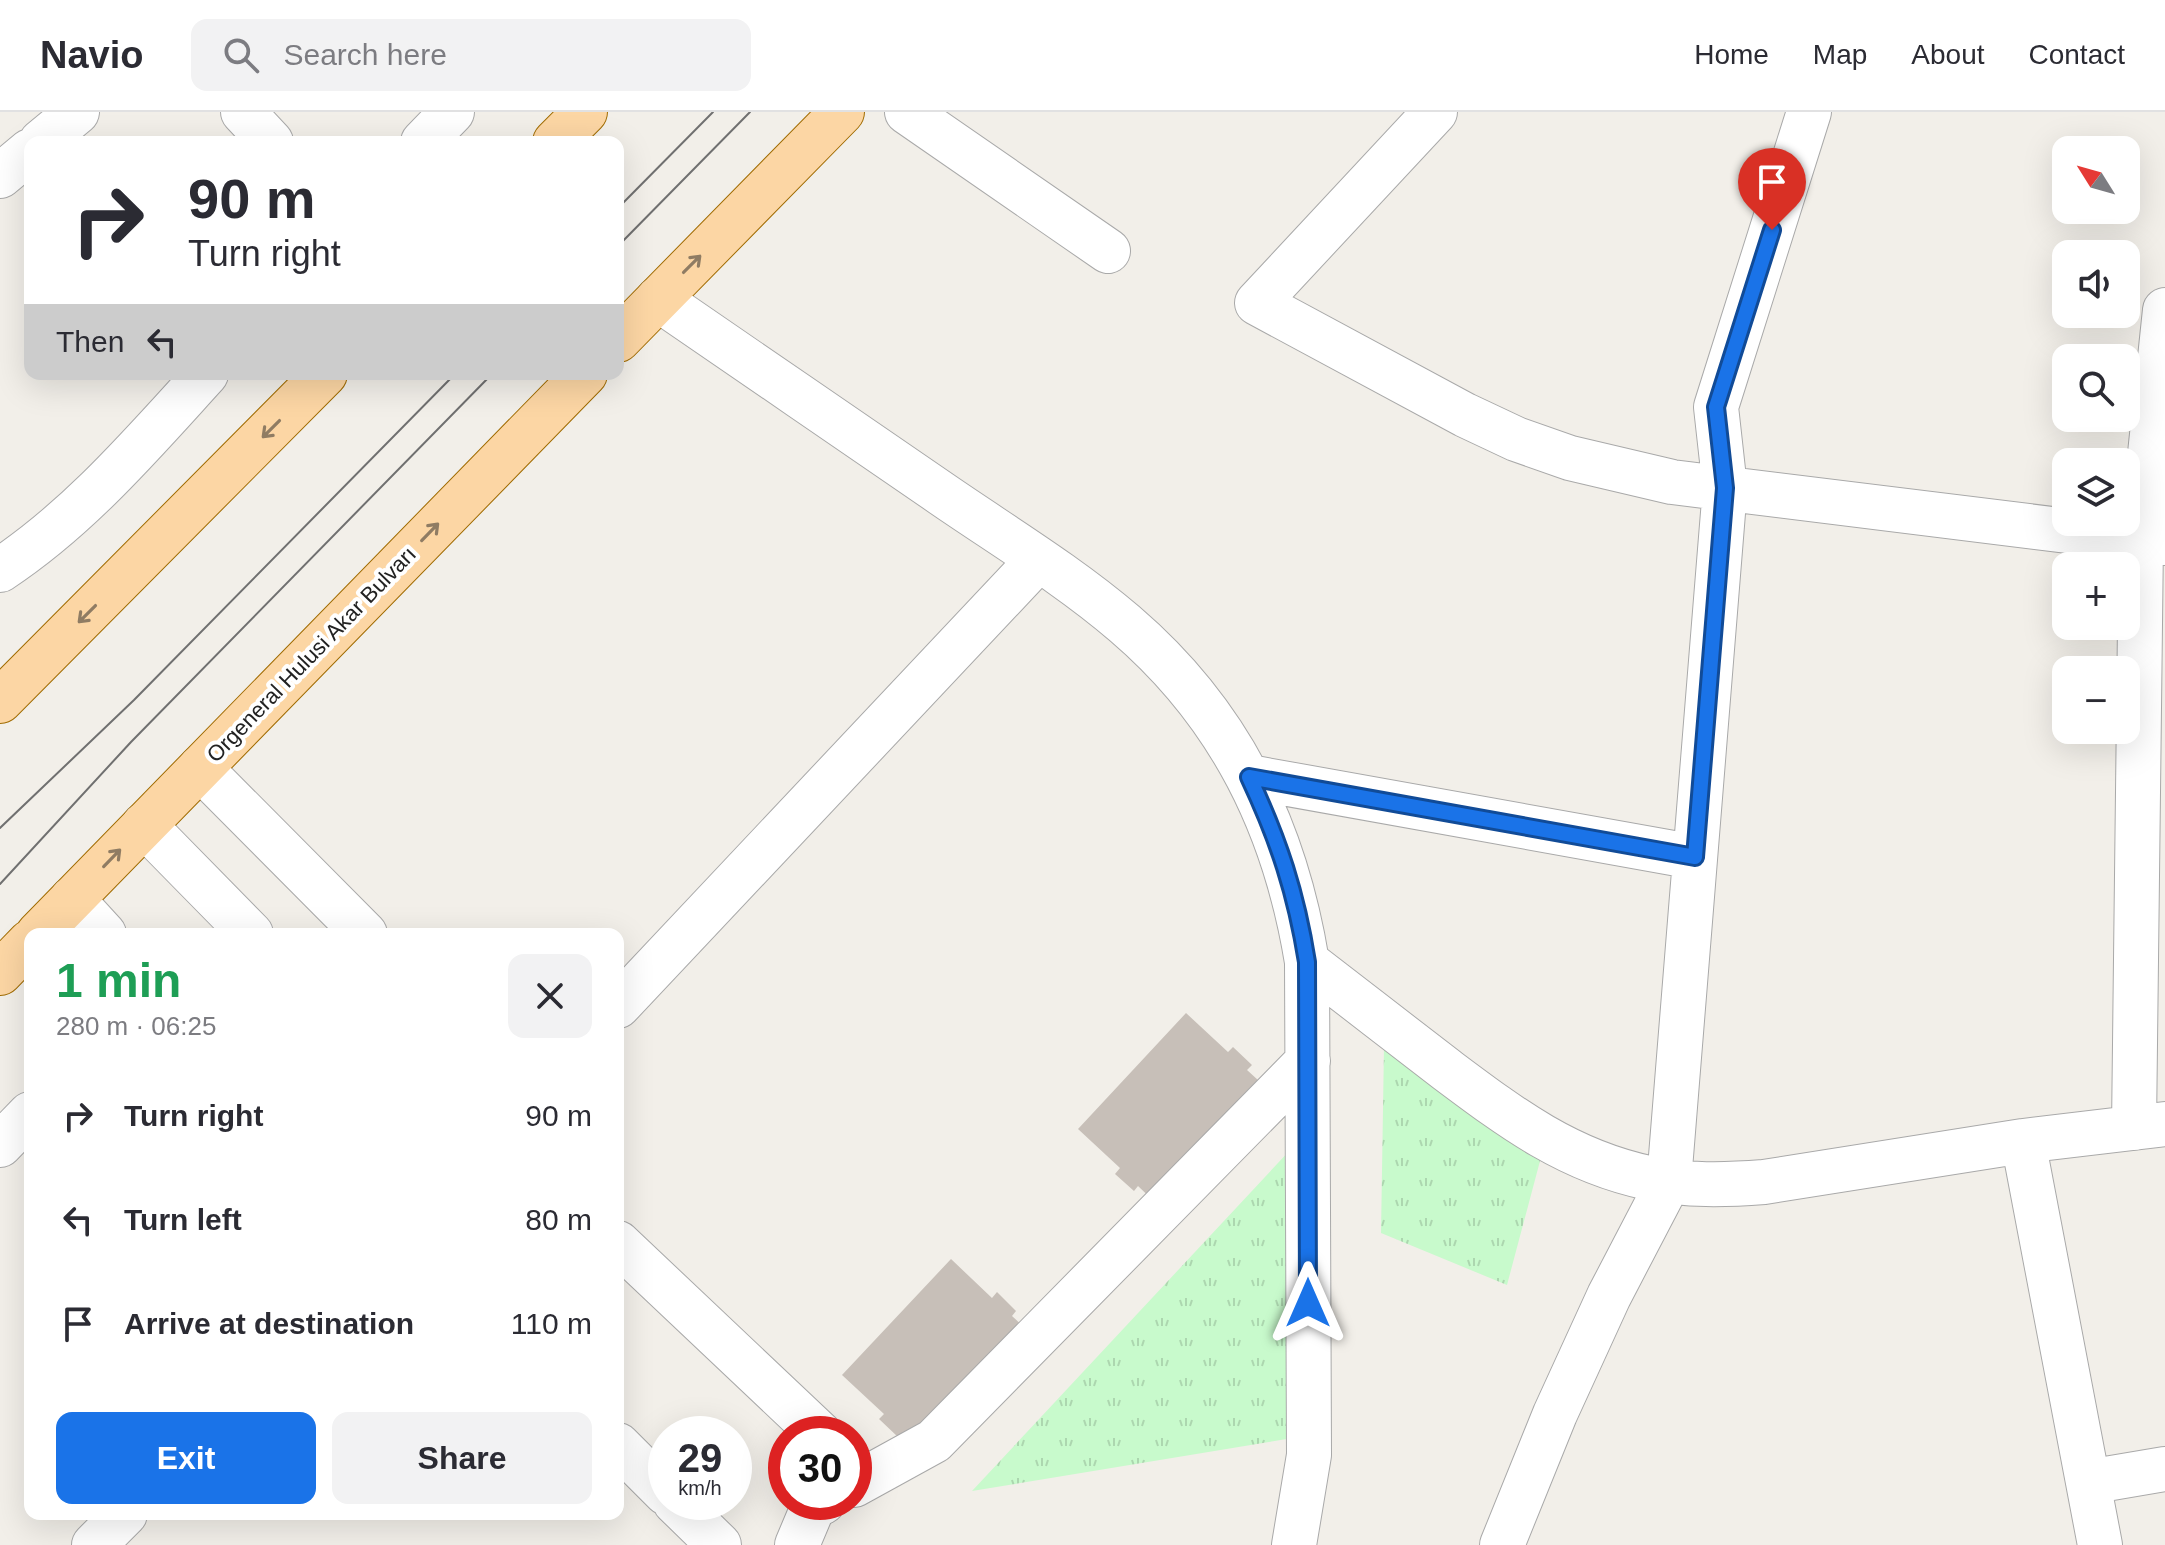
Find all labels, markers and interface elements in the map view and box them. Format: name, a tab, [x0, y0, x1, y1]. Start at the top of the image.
search box	[191, 19, 751, 91]
icon: search	[219, 33, 263, 77]
text: Navio	[40, 34, 143, 76]
text: Search here	[283, 38, 447, 71]
text: Home	[1694, 39, 1769, 70]
text: Map	[1813, 39, 1867, 70]
text: About	[1911, 39, 1985, 70]
text: Contact	[2029, 39, 2125, 70]
north arrow	[2052, 136, 2140, 224]
map controls	[2052, 136, 2140, 744]
pin	[1738, 148, 1806, 230]
icon: arrive	[1750, 160, 1794, 204]
text: 90 m	[188, 167, 316, 230]
icon: right	[56, 168, 160, 272]
text: Turn right	[188, 233, 341, 274]
button: sound	[2052, 240, 2140, 328]
one-way arrow	[682, 255, 701, 274]
icon: left	[140, 320, 184, 364]
text: Then	[56, 325, 124, 358]
button: search	[2052, 344, 2140, 432]
one-way arrow	[261, 419, 280, 439]
button: layers	[2052, 448, 2140, 536]
one-way arrow	[420, 523, 439, 542]
street label: Orgeneral Hulusi Akar Bulvarı	[202, 541, 421, 767]
button: +	[2052, 552, 2140, 640]
one-way arrow	[78, 604, 97, 623]
button: −	[2052, 656, 2140, 744]
one-way arrow	[102, 848, 121, 868]
text: 1 min	[56, 954, 181, 1007]
button: close	[508, 954, 592, 1038]
text: 280 m · 06:25	[56, 1011, 216, 1041]
icon: right	[56, 1094, 100, 1138]
text: Turn right	[124, 1099, 263, 1132]
text: 90 m	[525, 1099, 592, 1132]
icon: left	[56, 1198, 100, 1242]
text: Turn left	[124, 1203, 242, 1236]
text: 80 m	[525, 1203, 592, 1236]
position arrow	[1266, 1261, 1350, 1345]
icon: arrive	[56, 1302, 100, 1346]
text: Arrive at destination	[124, 1307, 414, 1340]
text: 110 m	[511, 1307, 592, 1340]
button: Exit	[56, 1412, 316, 1504]
button: Share	[332, 1412, 592, 1504]
speed limit sign: 30	[768, 1416, 872, 1520]
text: 29	[678, 1436, 722, 1480]
text: km/h	[678, 1477, 722, 1499]

